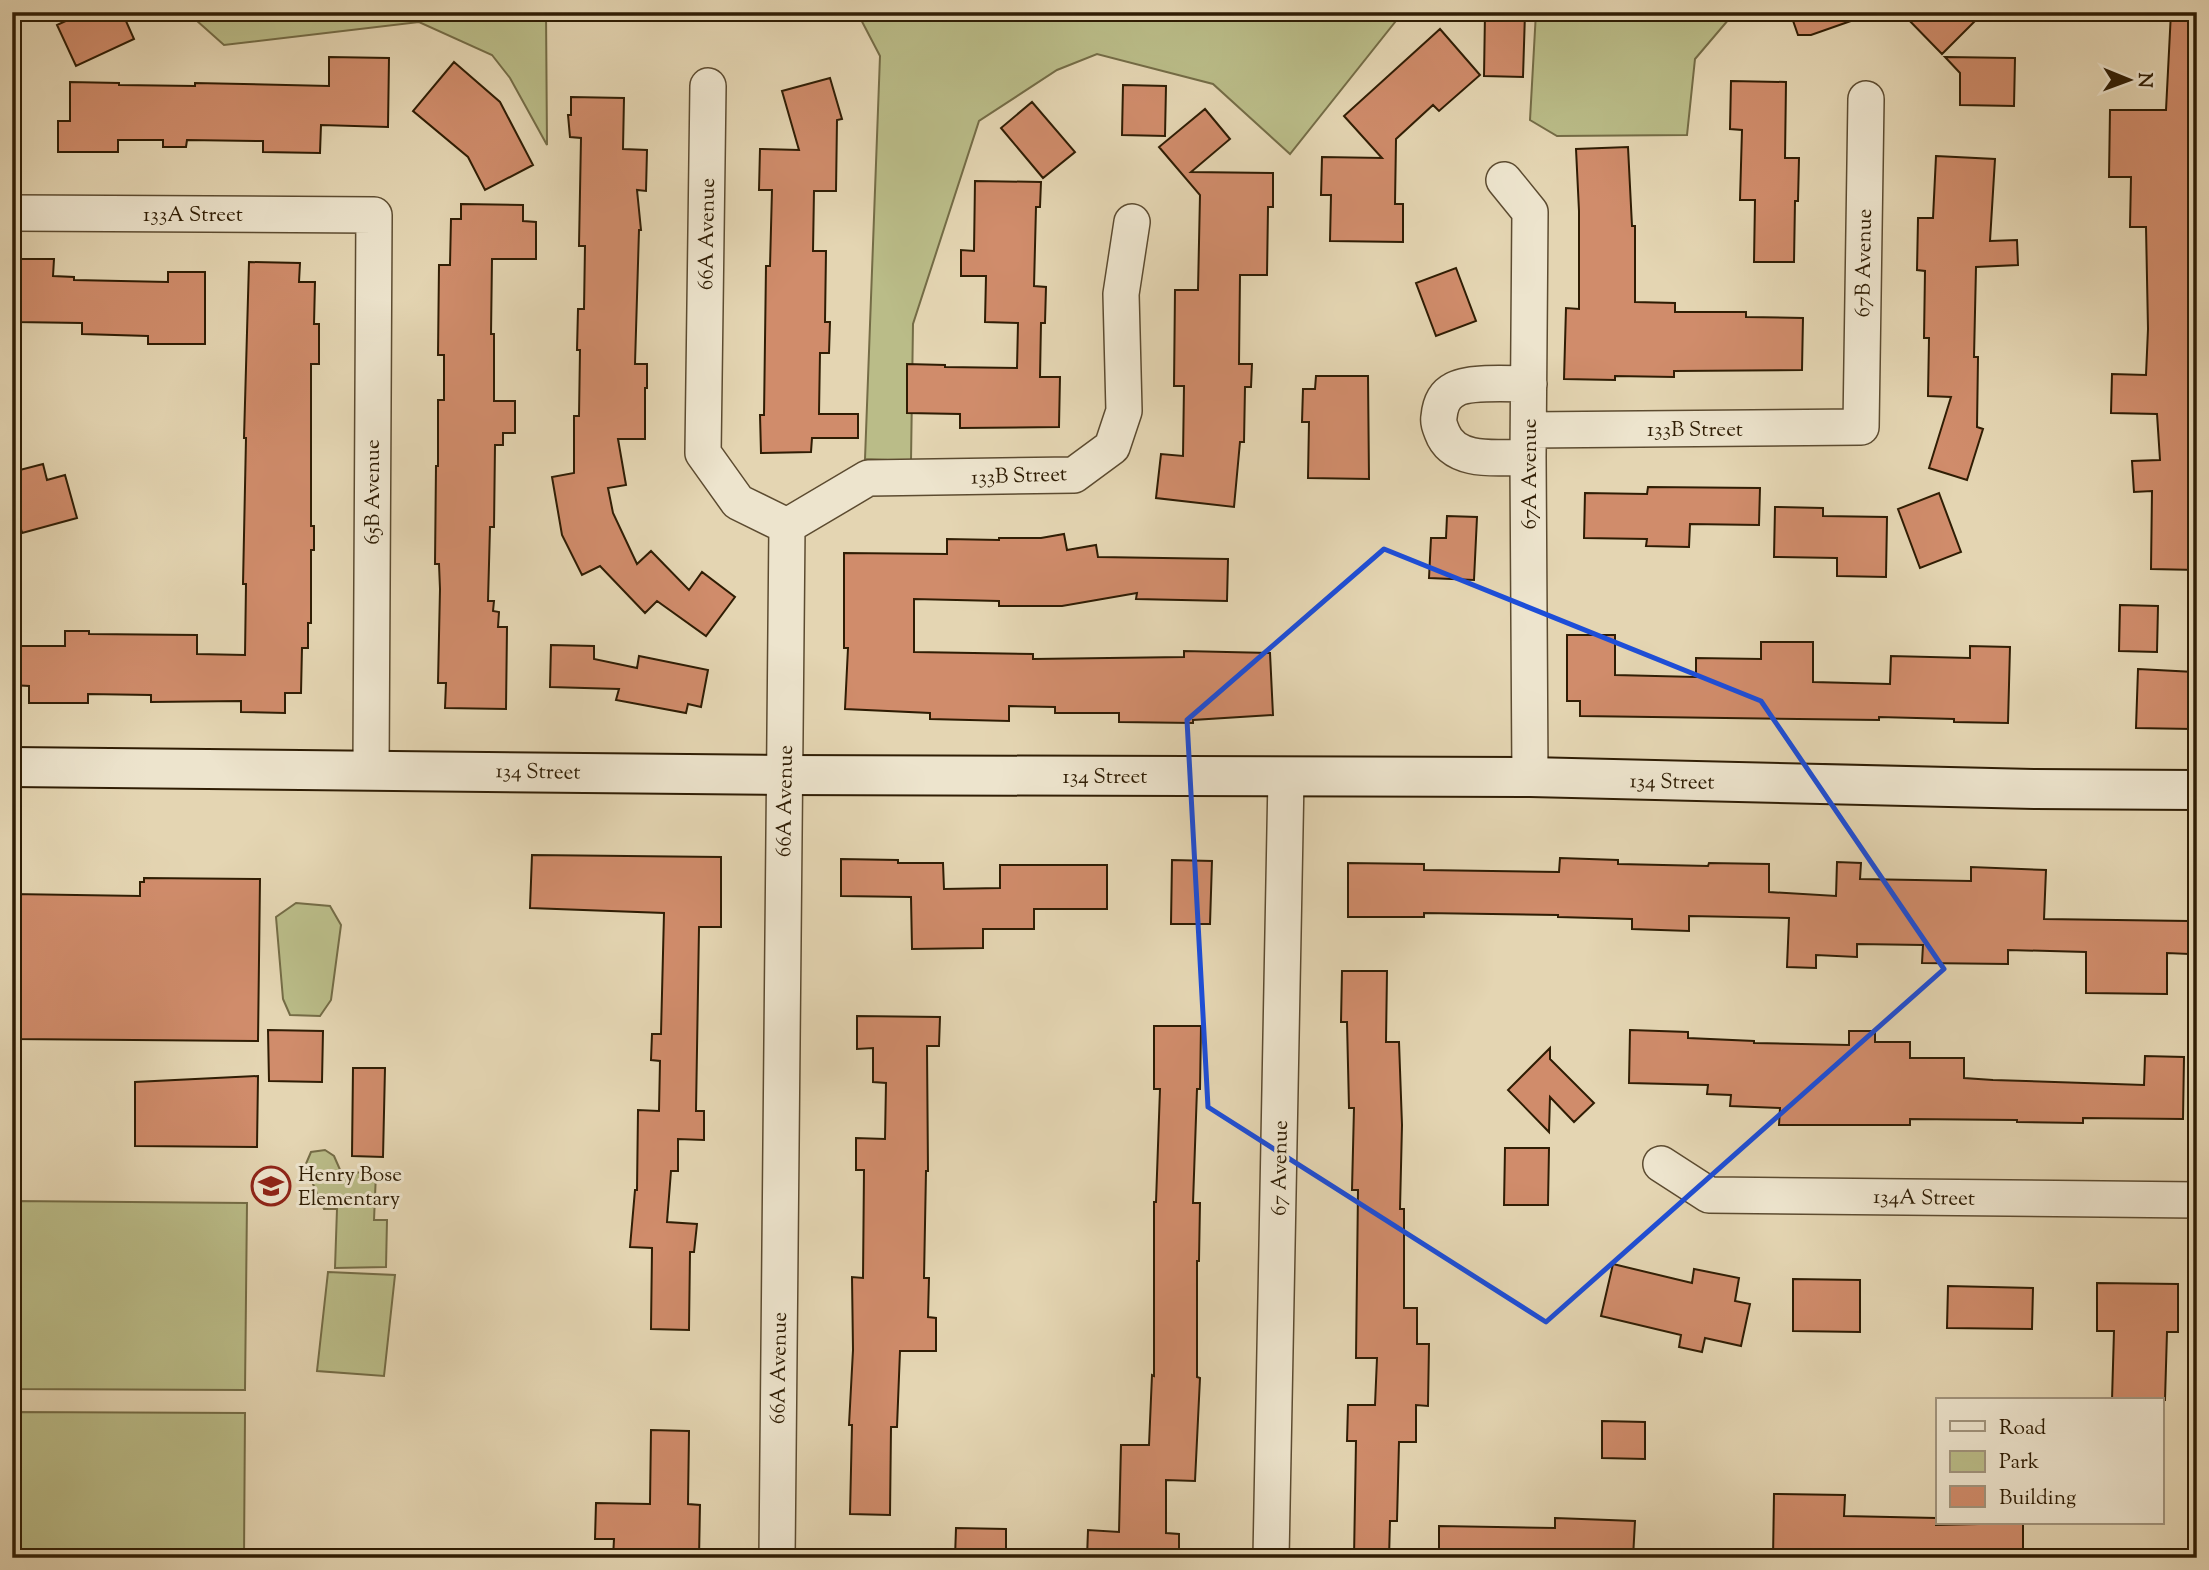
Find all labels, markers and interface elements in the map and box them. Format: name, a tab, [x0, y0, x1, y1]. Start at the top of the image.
north arrow	[2094, 46, 2164, 116]
text: N	[2130, 72, 2157, 88]
street label: 66A Avenue	[692, 178, 724, 290]
street label: 133A Street	[143, 201, 243, 231]
street label: 67B Avenue	[1849, 208, 1881, 318]
street label: 133B Street	[1647, 416, 1743, 446]
street label: 67A Avenue	[1516, 418, 1546, 530]
street label: 65B Avenue	[359, 439, 389, 545]
street label: 133B Street	[971, 460, 1068, 494]
street label: 66A Avenue	[770, 745, 802, 857]
street label: 134 Street	[495, 757, 581, 789]
street label: 134 Street	[1063, 763, 1147, 793]
street label: 134 Street	[1629, 767, 1715, 799]
street label: 67 Avenue	[1265, 1120, 1297, 1216]
place label: Henry Bose Elementary	[298, 1161, 402, 1215]
school or university icon: Henry Bose Elementary	[250, 1165, 292, 1207]
street label: 134A Street	[1873, 1183, 1975, 1215]
street label: 66A Avenue	[764, 1312, 796, 1424]
legend	[1936, 1398, 2164, 1524]
text: Road	[1999, 1414, 2046, 1444]
text: Park	[1999, 1448, 2040, 1478]
text: Building	[1999, 1484, 2076, 1514]

